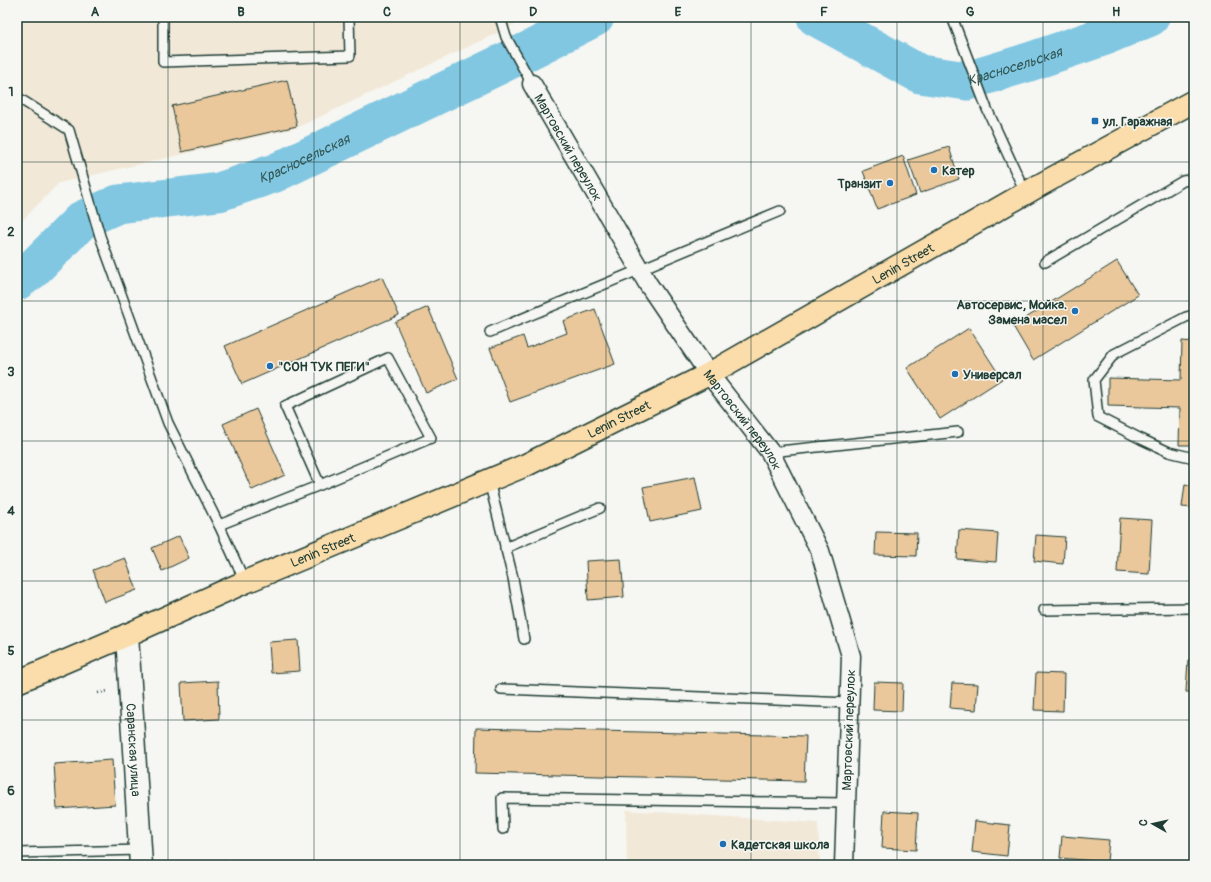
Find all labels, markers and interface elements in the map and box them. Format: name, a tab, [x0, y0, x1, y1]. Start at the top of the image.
text: A	[91, 4, 100, 20]
text: B	[237, 4, 245, 20]
text: C	[383, 4, 391, 20]
text: D	[529, 4, 537, 20]
text: E	[675, 4, 682, 20]
text: F	[820, 4, 828, 20]
text: G	[966, 4, 975, 20]
text: H	[1112, 4, 1120, 20]
water label: Красносельская	[965, 43, 1066, 89]
text: 1	[8, 84, 14, 100]
street label: Мартовский переулок	[530, 91, 605, 204]
place label: ул. Гаражная	[1102, 114, 1172, 130]
marker: ул. Гаражная	[1090, 116, 1100, 126]
water label: Красносельская	[257, 130, 354, 187]
place label: Катер	[942, 163, 975, 179]
marker: Катер	[929, 165, 939, 175]
place label: Транзит	[837, 176, 882, 192]
marker: Транзит	[885, 178, 895, 188]
text: 2	[7, 224, 15, 240]
street label: Lenin Street	[870, 240, 938, 288]
place label: Автосервис, Мойка. Замена масел	[956, 297, 1067, 328]
marker: Автосервис, Мойка. Замена масел	[1070, 306, 1080, 316]
place label: "СОН ТУК ПЕГИ"	[278, 359, 370, 375]
marker: "СОН ТУК ПЕГИ"	[265, 361, 275, 371]
text: 3	[7, 364, 15, 380]
street label: Мартовский переулок	[700, 367, 785, 473]
place label: Универсал	[963, 367, 1022, 383]
marker: Универсал	[950, 369, 960, 379]
street label: Lenin Street	[585, 397, 654, 442]
text: 4	[7, 503, 15, 519]
street label: Lenin Street	[288, 530, 358, 571]
text: 5	[7, 643, 15, 659]
street label: Мартовский переулок	[839, 669, 859, 791]
street label: Саранская улица	[122, 703, 144, 797]
text: 6	[7, 783, 15, 799]
north arrow	[1133, 804, 1173, 844]
text: С	[1137, 818, 1151, 827]
place label: Кадетская школа	[731, 837, 829, 853]
marker: Кадетская школа	[718, 839, 728, 849]

